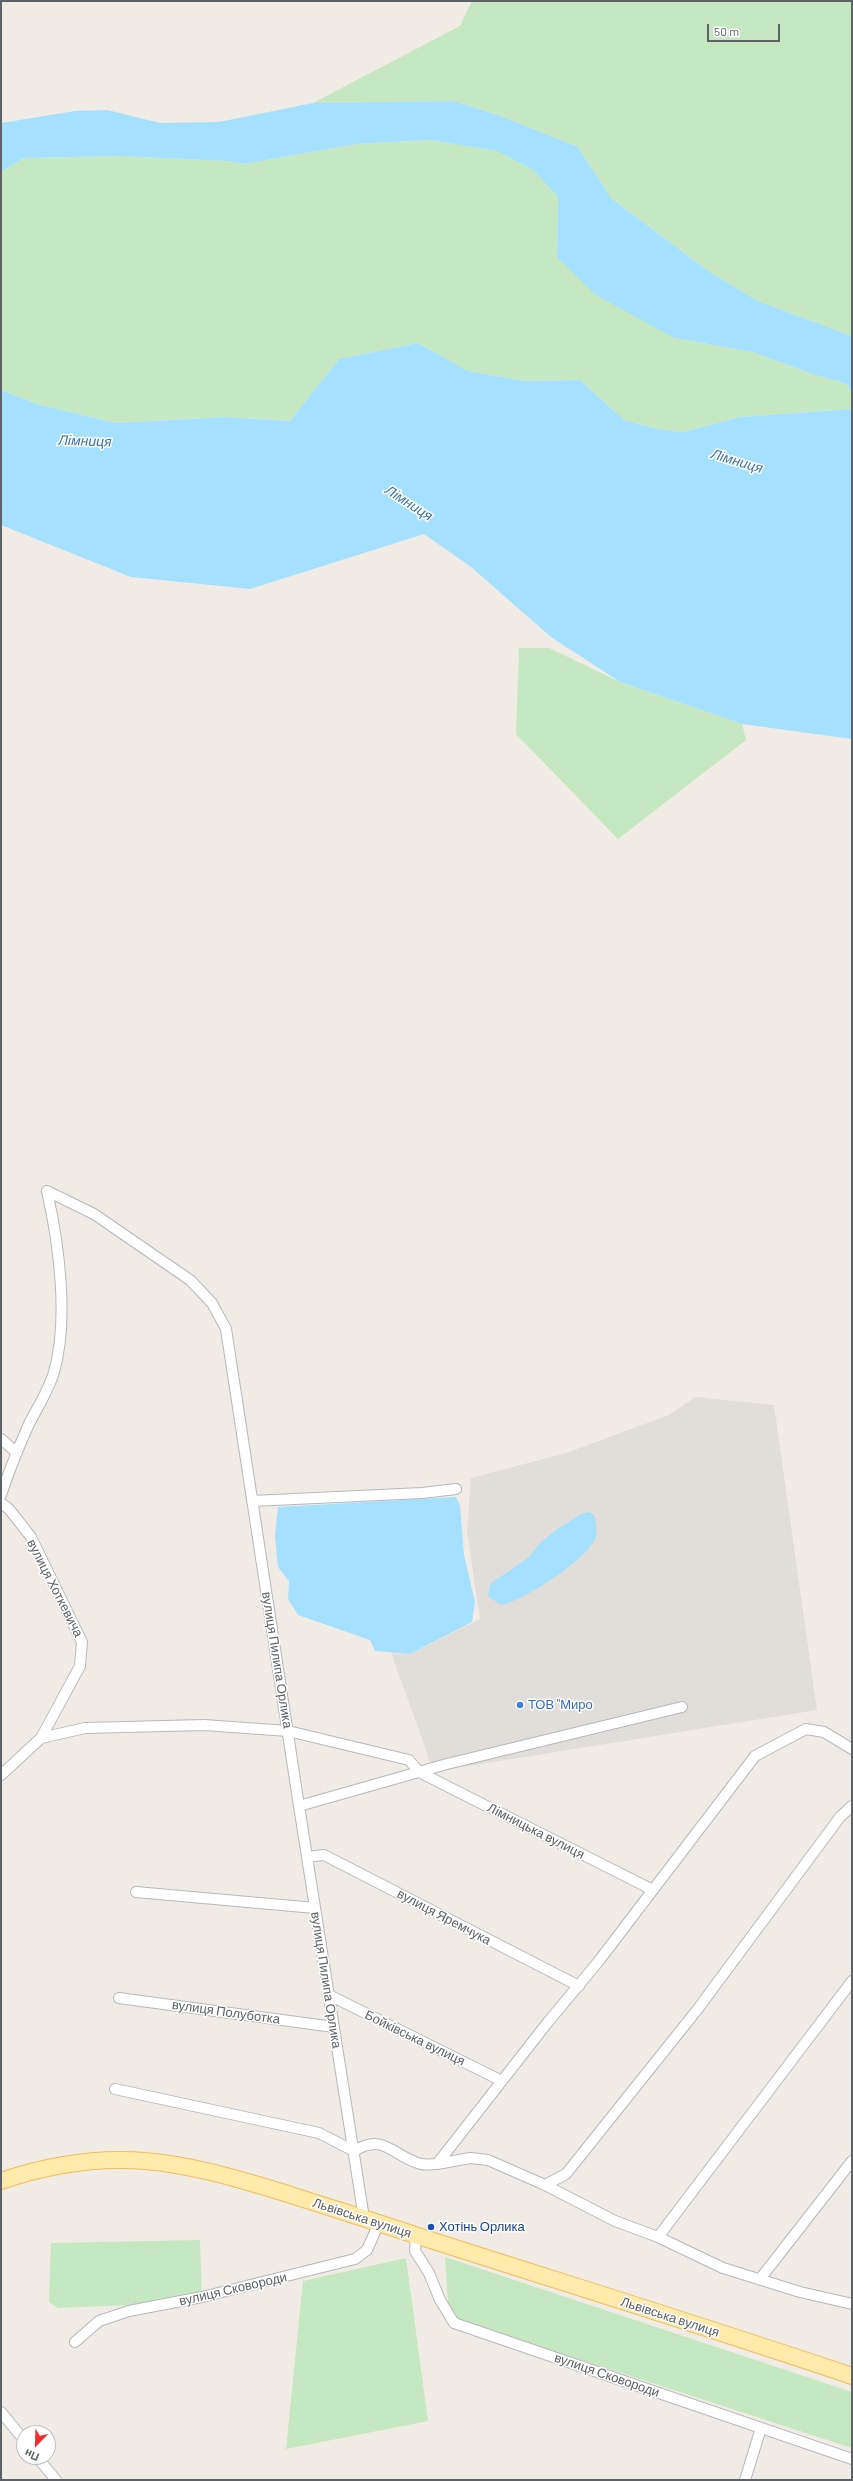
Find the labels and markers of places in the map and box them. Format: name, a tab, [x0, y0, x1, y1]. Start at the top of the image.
place label: ТОВ "Миро	[528, 1697, 593, 1713]
marker: ТОВ "Миро	[515, 1700, 525, 1710]
place label: Хотінь Орлика	[439, 2219, 525, 2235]
marker: Хотінь Орлика	[426, 2222, 436, 2232]

